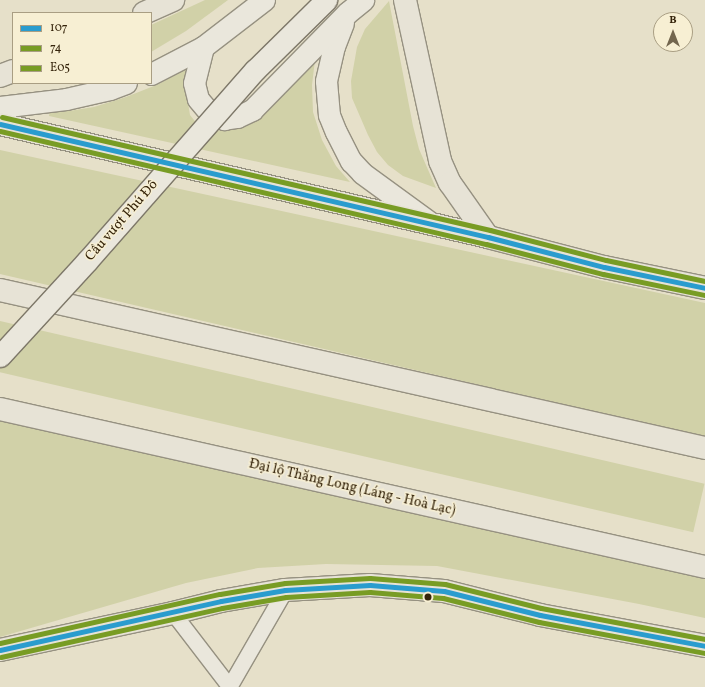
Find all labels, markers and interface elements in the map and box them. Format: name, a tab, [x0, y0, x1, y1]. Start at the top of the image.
legend	[12, 12, 152, 84]
north arrow	[653, 12, 693, 52]
text: B	[669, 13, 677, 28]
text: 107	[50, 20, 68, 36]
text: 74	[50, 40, 62, 56]
text: E05	[50, 60, 70, 76]
street label: Cầu vượt Phú Đô	[82, 177, 162, 265]
street label: Đại lộ Thăng Long (Láng - Hoà Lạc)	[247, 456, 457, 520]
unlabelled marker	[423, 592, 433, 602]

